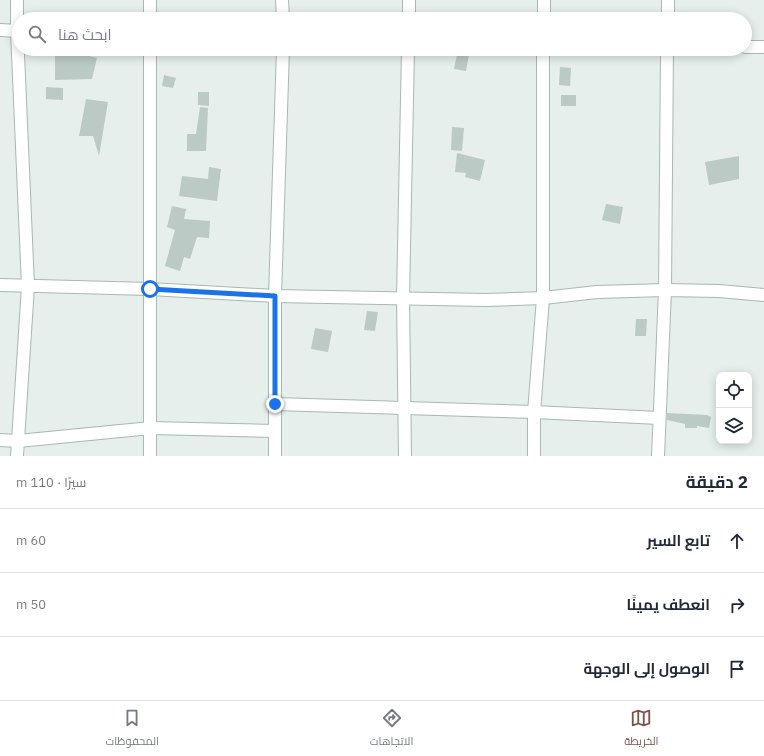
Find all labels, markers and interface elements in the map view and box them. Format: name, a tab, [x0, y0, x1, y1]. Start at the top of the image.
search box	[12, 12, 752, 56]
icon: search	[26, 23, 48, 45]
text: ابحث هنا	[58, 25, 112, 44]
route start	[141, 280, 159, 298]
map controls	[716, 372, 752, 444]
button: locate	[716, 372, 752, 408]
route end	[266, 395, 284, 413]
button: layers	[716, 408, 752, 444]
text: 2 دقيقة	[686, 471, 748, 493]
text: سيرًا · 110 m	[16, 474, 86, 491]
icon: ahead	[726, 530, 748, 552]
text: تابع السير	[647, 531, 710, 550]
text: 60 m	[16, 532, 46, 549]
icon: right	[726, 594, 748, 616]
text: انعطف يمينًا	[626, 595, 710, 614]
text: 50 m	[16, 596, 46, 613]
icon: arrive	[726, 658, 748, 680]
text: الوصول إلى الوجهة	[583, 659, 710, 678]
tab: المحفوظات	[105, 707, 159, 751]
tab: الاتجاهات	[370, 707, 413, 751]
tab: الخريطة	[624, 707, 659, 751]

